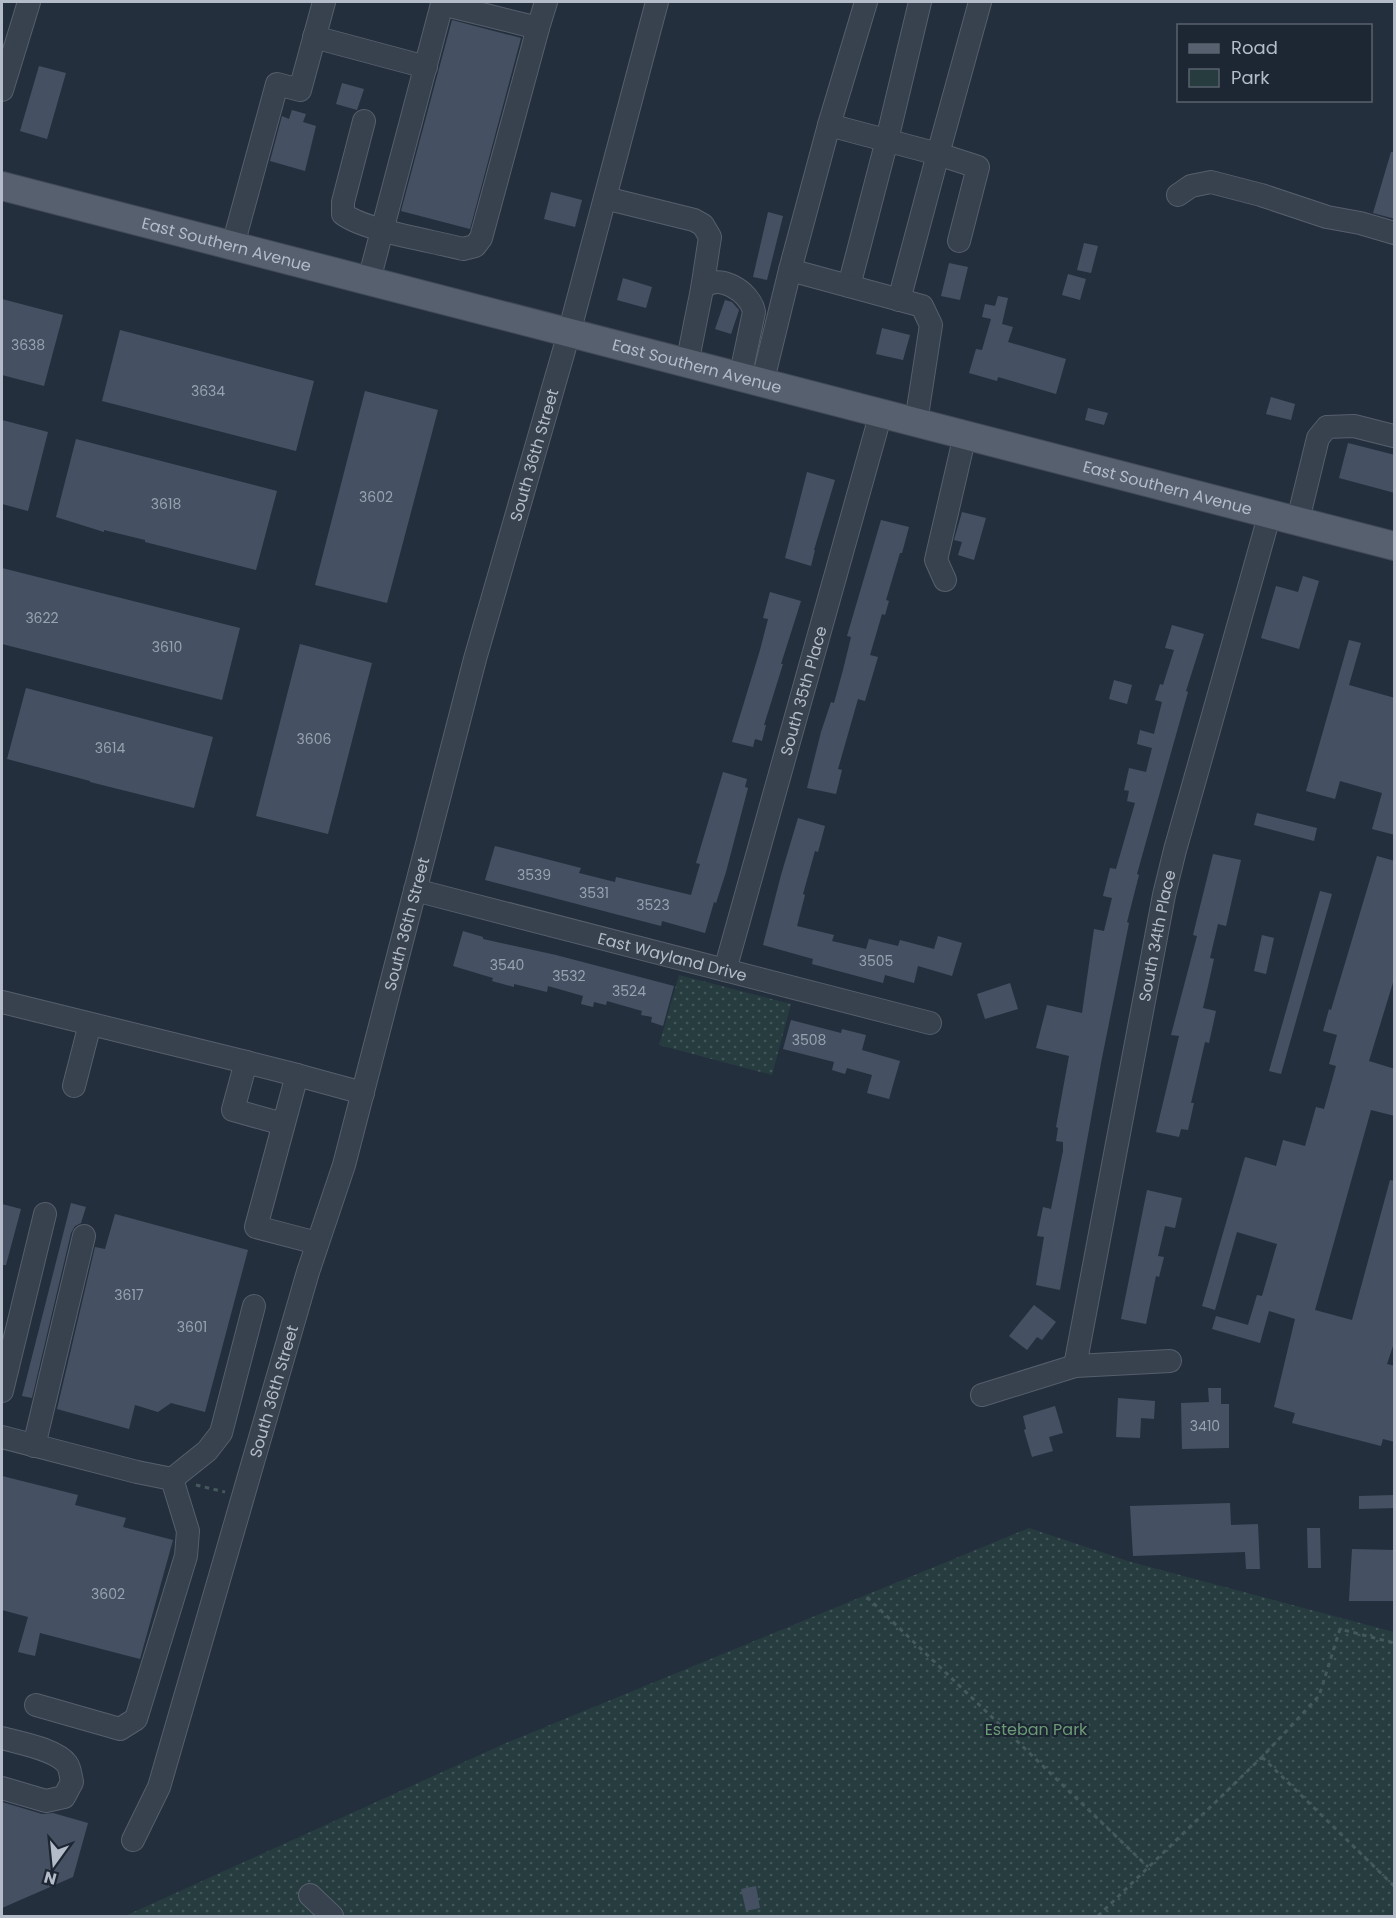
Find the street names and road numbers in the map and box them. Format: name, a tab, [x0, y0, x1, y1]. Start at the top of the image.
street label: East Southern Avenue	[139, 212, 314, 278]
street label: East Southern Avenue	[610, 333, 784, 399]
street label: South 36th Street	[504, 386, 564, 524]
street label: East Southern Avenue	[1080, 455, 1255, 521]
street label: South 35th Place	[775, 623, 833, 758]
street label: South 36th Street	[379, 855, 435, 993]
street label: South 34th Place	[1133, 867, 1182, 1004]
street label: East Wayland Drive	[595, 927, 750, 987]
street label: South 36th Street	[244, 1322, 304, 1460]

